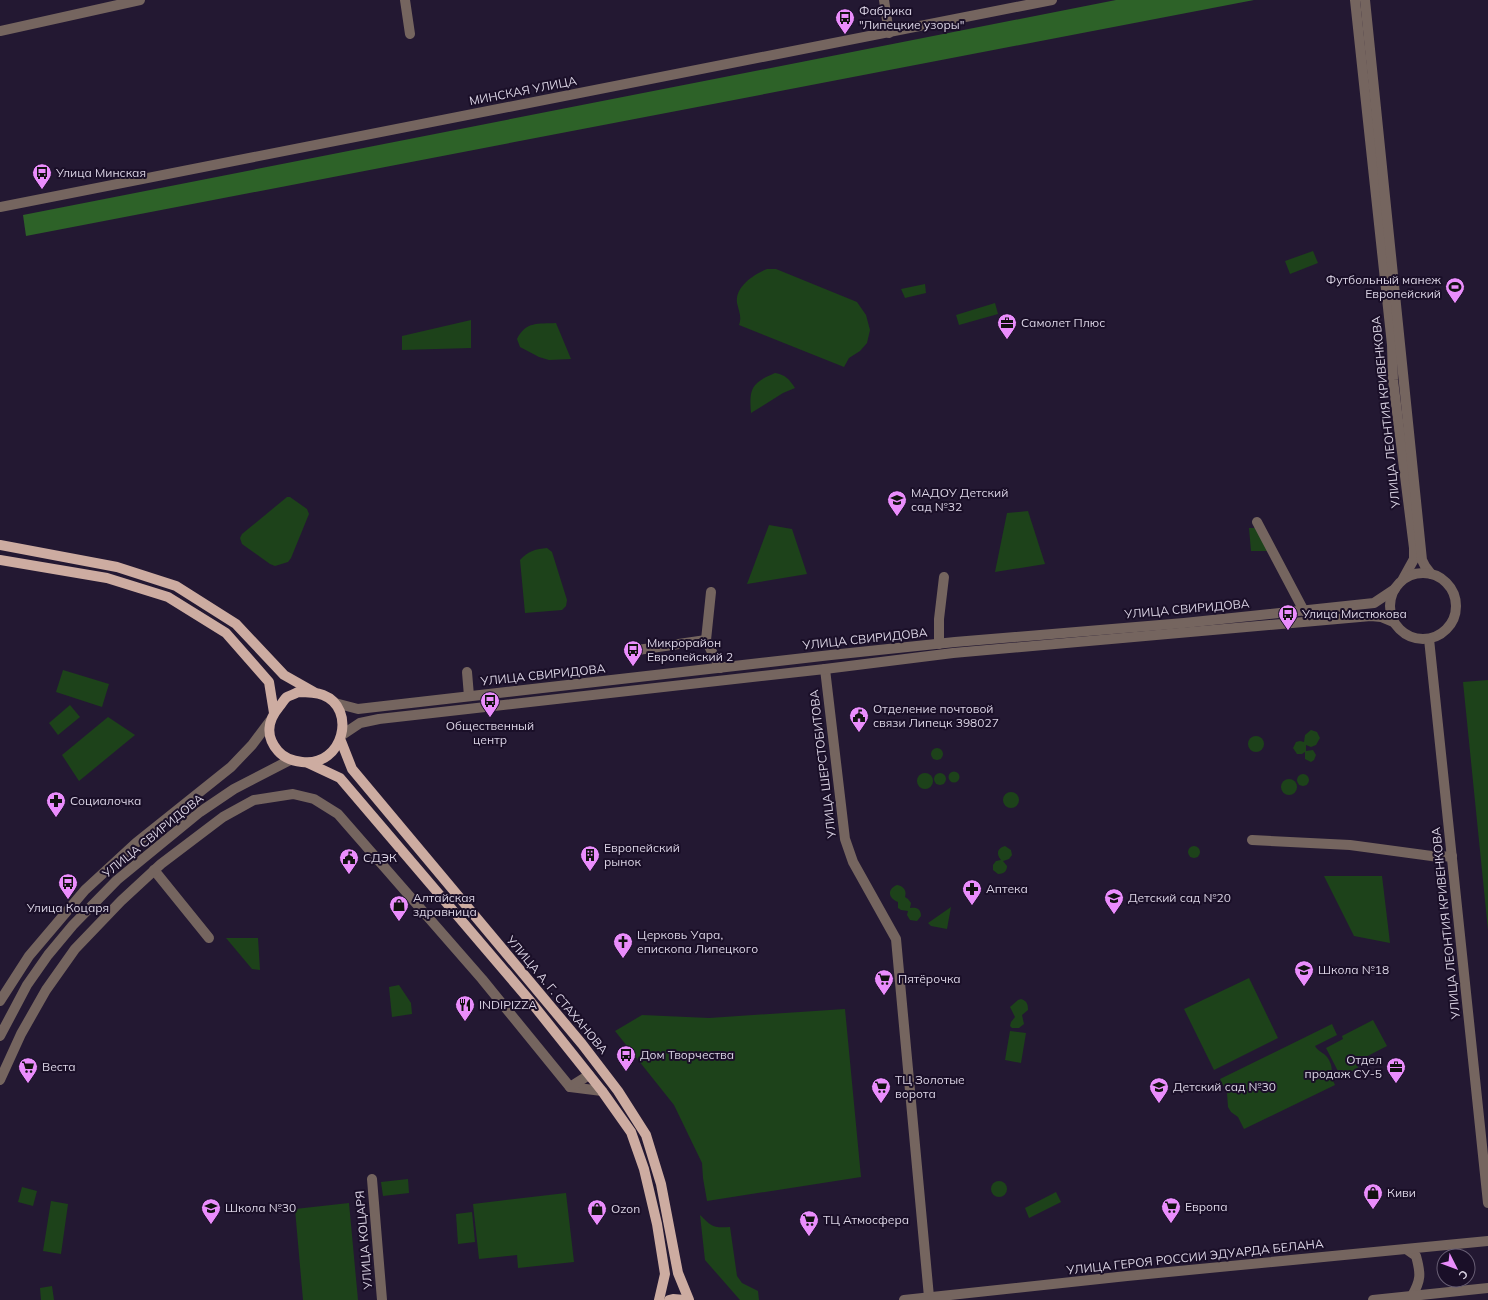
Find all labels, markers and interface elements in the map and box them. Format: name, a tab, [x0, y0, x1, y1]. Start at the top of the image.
place label: Фабрика "Липецкие узоры"	[859, 3, 964, 32]
bus stop icon: Фабрика "Липецкие узоры"	[834, 7, 856, 35]
street label: МИНСКАЯ УЛИЦА	[468, 73, 578, 108]
bus stop icon: Улица Минская	[31, 162, 53, 190]
place label: Улица Минская	[55, 165, 146, 180]
place label: Футбольный манеж Европейский	[1326, 272, 1441, 301]
sports icon: Футбольный манеж Европейский	[1444, 276, 1466, 304]
office icon: Самолет Плюс	[996, 312, 1018, 340]
place label: Самолет Плюс	[1021, 315, 1105, 330]
street label: УЛИЦА ЛЕОНТИЯ КРИВЕНКОВА	[1368, 315, 1403, 510]
place label: МАДОУ Детский сад №32	[911, 485, 1008, 514]
school or university icon: МАДОУ Детский сад №32	[886, 489, 908, 517]
street label: УЛИЦА СВИРИДОВА	[1123, 596, 1250, 622]
bus stop icon: Улица Мистюкова	[1277, 603, 1299, 631]
place label: Улица Мистюкова	[1301, 606, 1407, 621]
street label: УЛИЦА СВИРИДОВА	[801, 624, 928, 653]
place label: Микрорайон Европейский 2	[647, 635, 733, 664]
bus stop icon: Микрорайон Европейский 2	[622, 639, 644, 667]
street label: УЛИЦА СВИРИДОВА	[479, 660, 606, 689]
street label: УЛИЦА ШЕРСТОБИТОВА	[806, 689, 839, 840]
bus stop icon: Общественный центр	[479, 690, 501, 718]
place label: Отделение почтовой связи Липецк 398027	[873, 701, 999, 730]
public building icon: Отделение почтовой связи Липецк 398027	[848, 705, 870, 733]
place label: Общественный центр	[446, 718, 534, 747]
pharmacy icon: Социалочка	[45, 790, 67, 818]
street label: УЛИЦА СВИРИДОВА	[98, 790, 206, 882]
place label: Социалочка	[70, 793, 141, 808]
street label: УЛИЦА ЛЕОНТИЯ КРИВЕНКОВА	[1428, 826, 1463, 1021]
place label: Европейский рынок	[604, 840, 680, 869]
building icon: Европейский рынок	[579, 844, 601, 872]
public building icon: СДЭК	[338, 847, 360, 875]
place label: СДЭК	[363, 850, 397, 865]
bus stop icon: Улица Коцаря	[57, 872, 79, 900]
pharmacy icon: Аптека	[961, 878, 983, 906]
place label: Аптека	[986, 881, 1028, 896]
school or university icon: Детский сад №20	[1103, 887, 1125, 915]
place label: Алтайская здравница	[413, 890, 477, 919]
place label: Детский сад №20	[1128, 890, 1231, 905]
shop icon: Алтайская здравница	[388, 894, 410, 922]
place label: Улица Коцаря	[26, 900, 109, 915]
place label: Церковь Уара, епископа Липецкого	[637, 927, 758, 956]
church icon: Церковь Уара, епископа Липецкого	[612, 931, 634, 959]
street label: УЛИЦА А. Г. СТАХАНОВА	[503, 932, 611, 1057]
school or university icon: Школа №18	[1293, 959, 1315, 987]
place label: Школа №18	[1318, 962, 1389, 977]
supermarket icon: Пятёрочка	[873, 968, 895, 996]
place label: Пятёрочка	[898, 971, 961, 986]
restaurant icon: INDIPIZZA	[454, 994, 476, 1022]
place label: INDIPIZZA	[479, 997, 537, 1012]
bus stop icon: Дом Творчества	[615, 1044, 637, 1072]
place label: Дом Творчества	[640, 1047, 734, 1062]
place label: Отдел продаж СУ-5	[1305, 1052, 1382, 1081]
supermarket icon: Веста	[17, 1056, 39, 1084]
office icon: Отдел продаж СУ-5	[1385, 1056, 1407, 1084]
place label: Веста	[42, 1059, 76, 1074]
place label: ТЦ Золотые ворота	[895, 1072, 965, 1101]
supermarket icon: ТЦ Золотые ворота	[870, 1076, 892, 1104]
school or university icon: Детский сад №30	[1148, 1076, 1170, 1104]
place label: Детский сад №30	[1173, 1079, 1276, 1094]
shop icon: Киви	[1362, 1182, 1384, 1210]
place label: Киви	[1387, 1185, 1416, 1200]
street label: УЛИЦА КОЦАРЯ	[352, 1190, 375, 1291]
supermarket icon: Европа	[1160, 1196, 1182, 1224]
school or university icon: Школа №30	[200, 1197, 222, 1225]
shop icon: Ozon	[586, 1198, 608, 1226]
place label: Европа	[1185, 1199, 1228, 1214]
place label: Школа №30	[225, 1200, 296, 1215]
place label: Ozon	[611, 1201, 640, 1216]
supermarket icon: ТЦ Атмосфера	[798, 1209, 820, 1237]
place label: ТЦ Атмосфера	[823, 1212, 909, 1227]
street label: УЛИЦА ГЕРОЯ РОССИИ ЭДУАРДА БЕЛАНА	[1065, 1236, 1324, 1278]
north arrow	[1436, 1248, 1476, 1288]
text: С	[1455, 1267, 1471, 1283]

